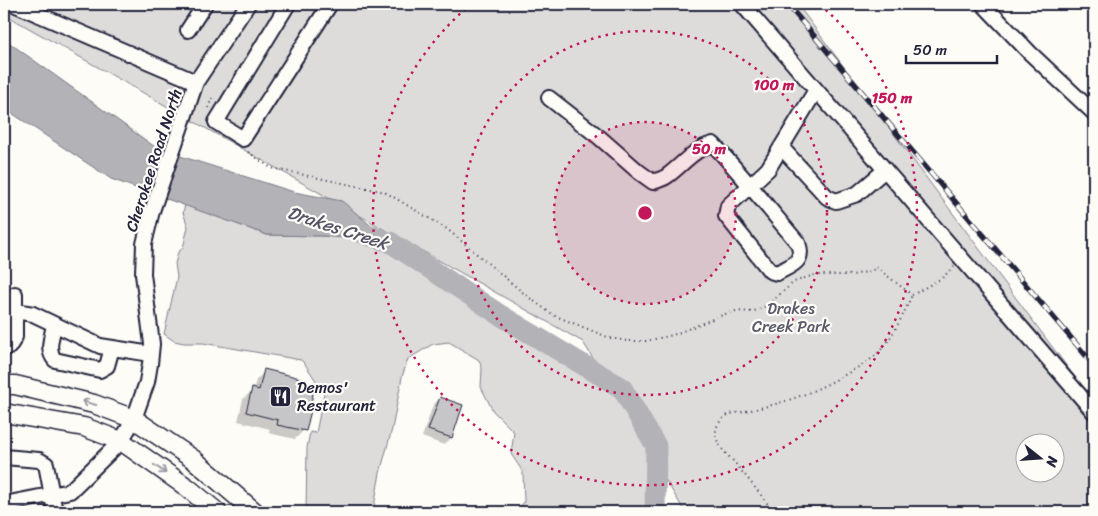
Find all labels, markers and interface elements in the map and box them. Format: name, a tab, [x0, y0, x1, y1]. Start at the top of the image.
scale bar	[906, 32, 997, 64]
text: 50 m	[913, 37, 948, 63]
text: 100 m	[754, 72, 795, 98]
street label: Cherokee Road North	[117, 85, 190, 236]
text: 150 m	[872, 85, 913, 111]
text: 50 m	[692, 136, 727, 162]
water label: Drakes Creek	[284, 197, 395, 260]
centre of rings	[636, 204, 654, 222]
park label: Drakes Creek Park	[752, 294, 831, 341]
place label: Demos' Restaurant	[297, 373, 376, 420]
restaurant icon: Demos' Restaurant	[269, 384, 293, 408]
one-way arrow	[81, 398, 97, 407]
north arrow	[1016, 434, 1066, 484]
text: N	[1038, 452, 1066, 470]
one-way arrow	[153, 464, 167, 474]

